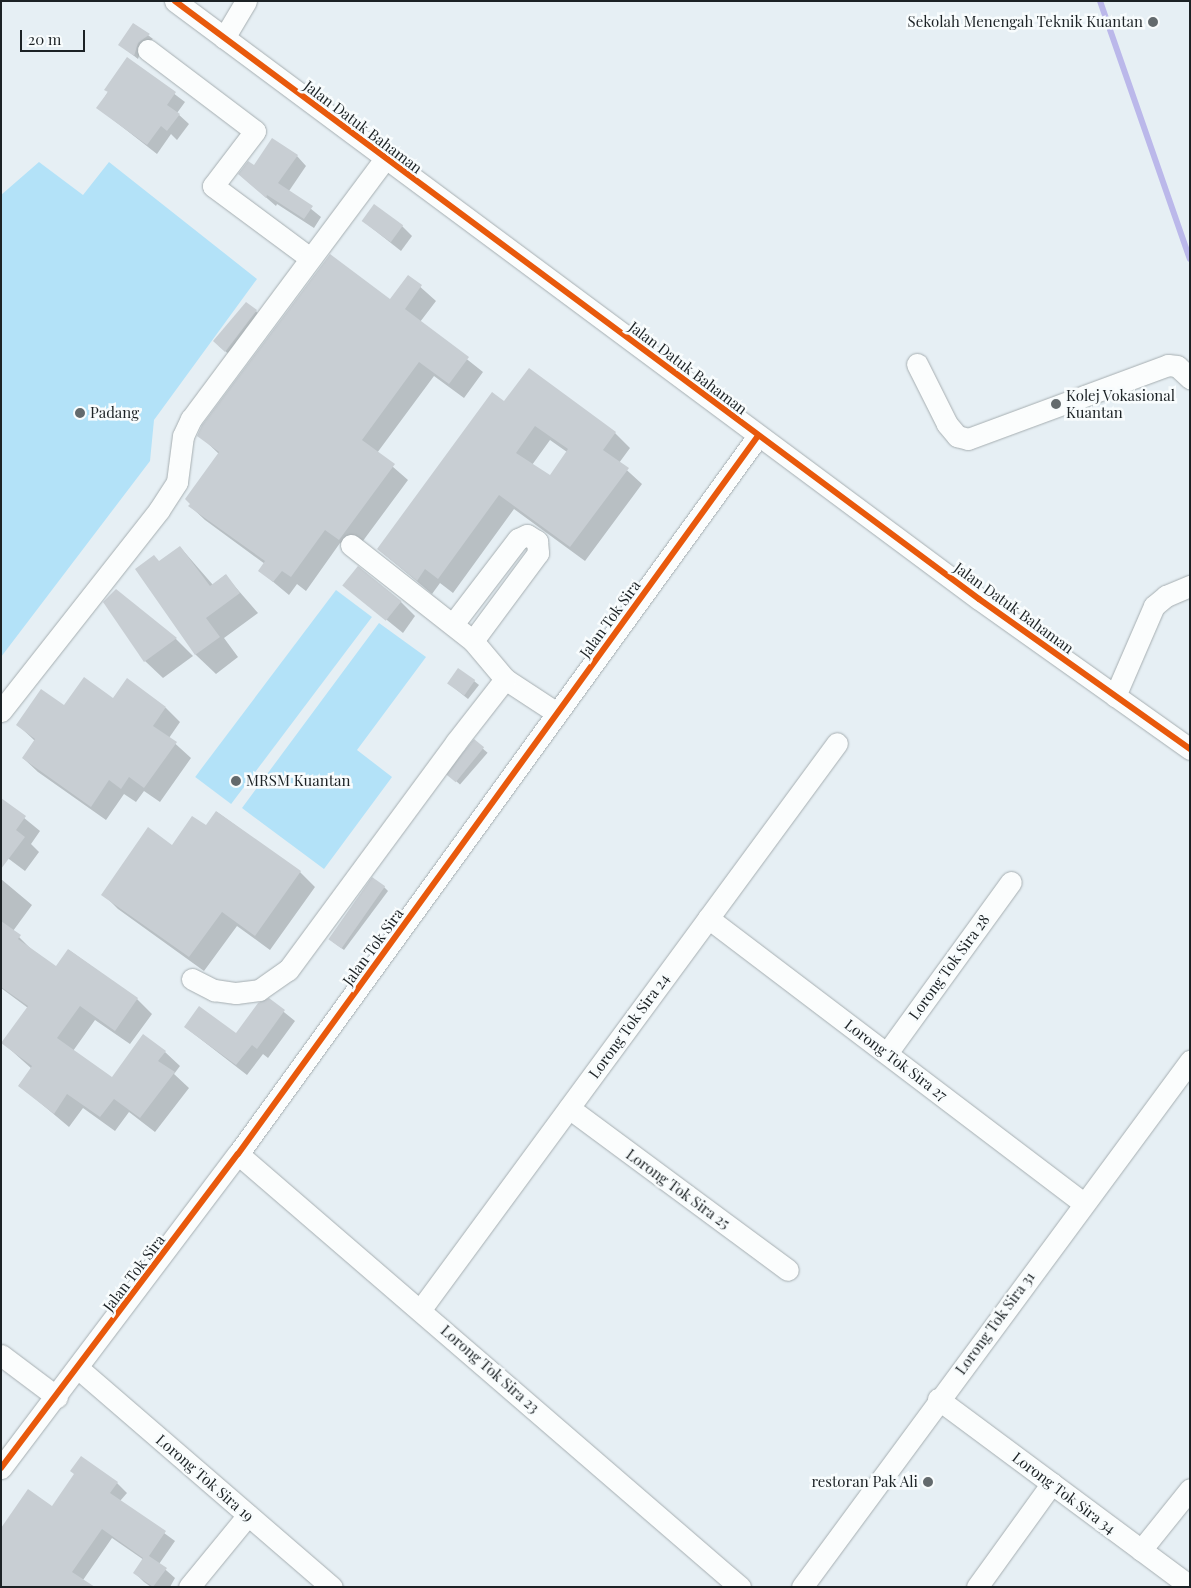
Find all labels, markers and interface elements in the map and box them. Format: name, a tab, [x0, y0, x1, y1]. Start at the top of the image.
place label: Sekolah Menengah Teknik Kuantan	[907, 13, 1143, 31]
marker: Sekolah Menengah Teknik Kuantan	[1147, 16, 1159, 28]
scale bar	[22, 20, 88, 52]
text: 20 m	[28, 29, 61, 49]
street label: Jalan Datuk Bahaman	[300, 77, 426, 177]
street label: Jalan Datuk Bahaman	[625, 318, 751, 418]
place label: Kolej Vokasional Kuantan	[1066, 386, 1176, 421]
marker: Kolej Vokasional Kuantan	[1050, 398, 1062, 410]
place label: Padang	[90, 404, 139, 422]
marker: Padang	[74, 407, 86, 419]
street label: Jalan Datuk Bahaman	[951, 559, 1077, 657]
street label: Jalan Tok Sira	[576, 577, 644, 661]
place label: MRSM Kuantan	[246, 772, 350, 790]
marker: MRSM Kuantan	[230, 775, 242, 787]
street label: Jalan Tok Sira	[339, 905, 407, 989]
street label: Lorong Tok Sira 28	[905, 911, 993, 1023]
street label: Lorong Tok Sira 24	[585, 970, 673, 1082]
street label: Lorong Tok Sira 27	[841, 1015, 951, 1105]
street label: Lorong Tok Sira 25	[622, 1145, 734, 1233]
street label: Jalan Tok Sira	[99, 1231, 169, 1315]
street label: Lorong Tok Sira 31	[951, 1268, 1039, 1378]
street label: Lorong Tok Sira 23	[437, 1321, 543, 1417]
street label: Lorong Tok Sira 19	[152, 1430, 258, 1526]
street label: Lorong Tok Sira 34	[1009, 1448, 1119, 1538]
place label: restoran Pak Ali	[811, 1473, 918, 1491]
marker: restoran Pak Ali	[922, 1476, 934, 1488]

